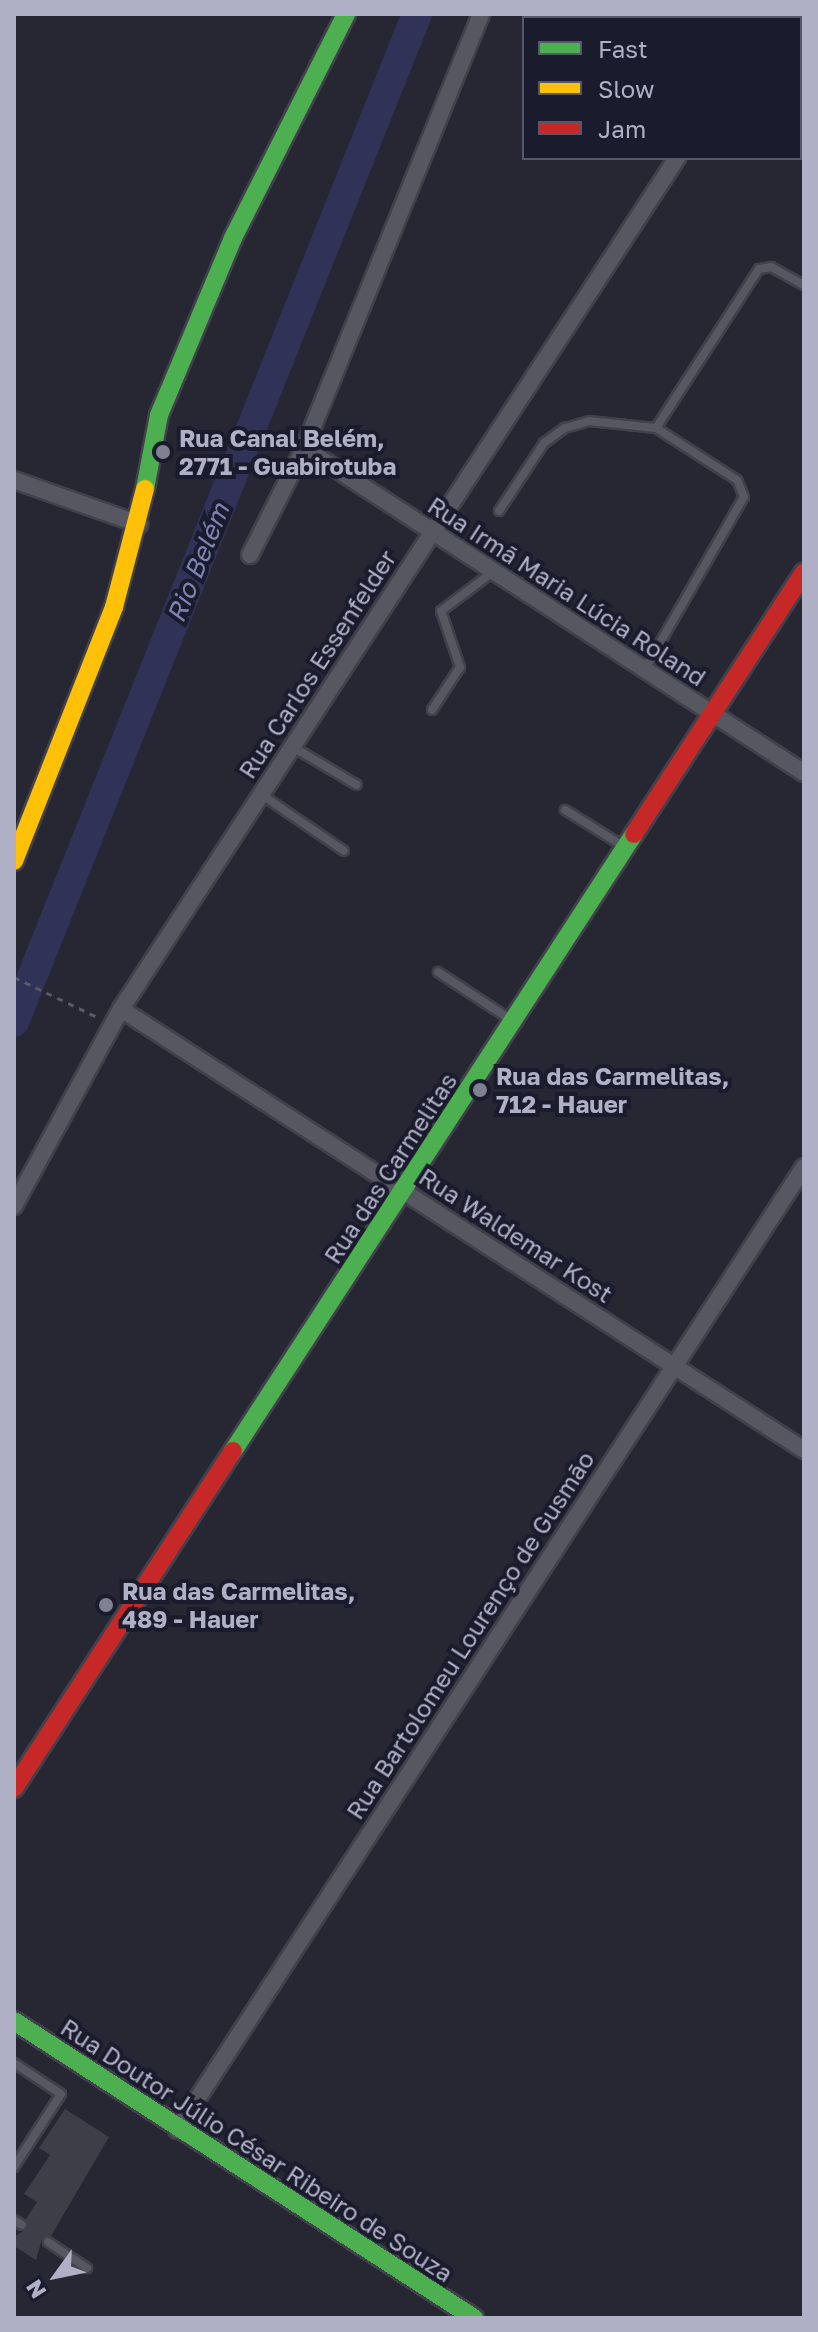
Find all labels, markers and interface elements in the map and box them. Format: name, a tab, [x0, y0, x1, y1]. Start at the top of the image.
legend	[522, 16, 802, 160]
text: Fast	[598, 34, 648, 63]
text: Slow	[598, 74, 654, 103]
text: Jam	[598, 114, 646, 143]
place label: Rua Canal Belém, 2771 - Guabirotuba	[179, 424, 396, 480]
marker: Rua Canal Belém, 2771 - Guabirotuba	[154, 443, 172, 461]
street label: Rua Irmã Maria Lúcia Roland	[423, 490, 711, 692]
water label: Rio Belém	[160, 499, 236, 627]
street label: Rua Carlos Essenfelder	[232, 544, 402, 784]
place label: Rua das Carmelitas, 712 - Hauer	[496, 1062, 729, 1118]
street label: Rua das Carmelitas	[318, 1067, 462, 1269]
marker: Rua das Carmelitas, 712 - Hauer	[471, 1081, 489, 1099]
street label: Rua Waldemar Kost	[414, 1162, 618, 1308]
street label: Rua Bartolomeu Lourenço de Gusmão	[340, 1446, 600, 1824]
place label: Rua das Carmelitas, 489 - Hauer	[122, 1577, 355, 1633]
marker: Rua das Carmelitas, 489 - Hauer	[97, 1596, 115, 1614]
street label: Rua Doutor Júlio César Ribeiro de Souza	[56, 2012, 458, 2288]
north arrow	[16, 2236, 96, 2316]
text: N	[20, 2275, 51, 2304]

